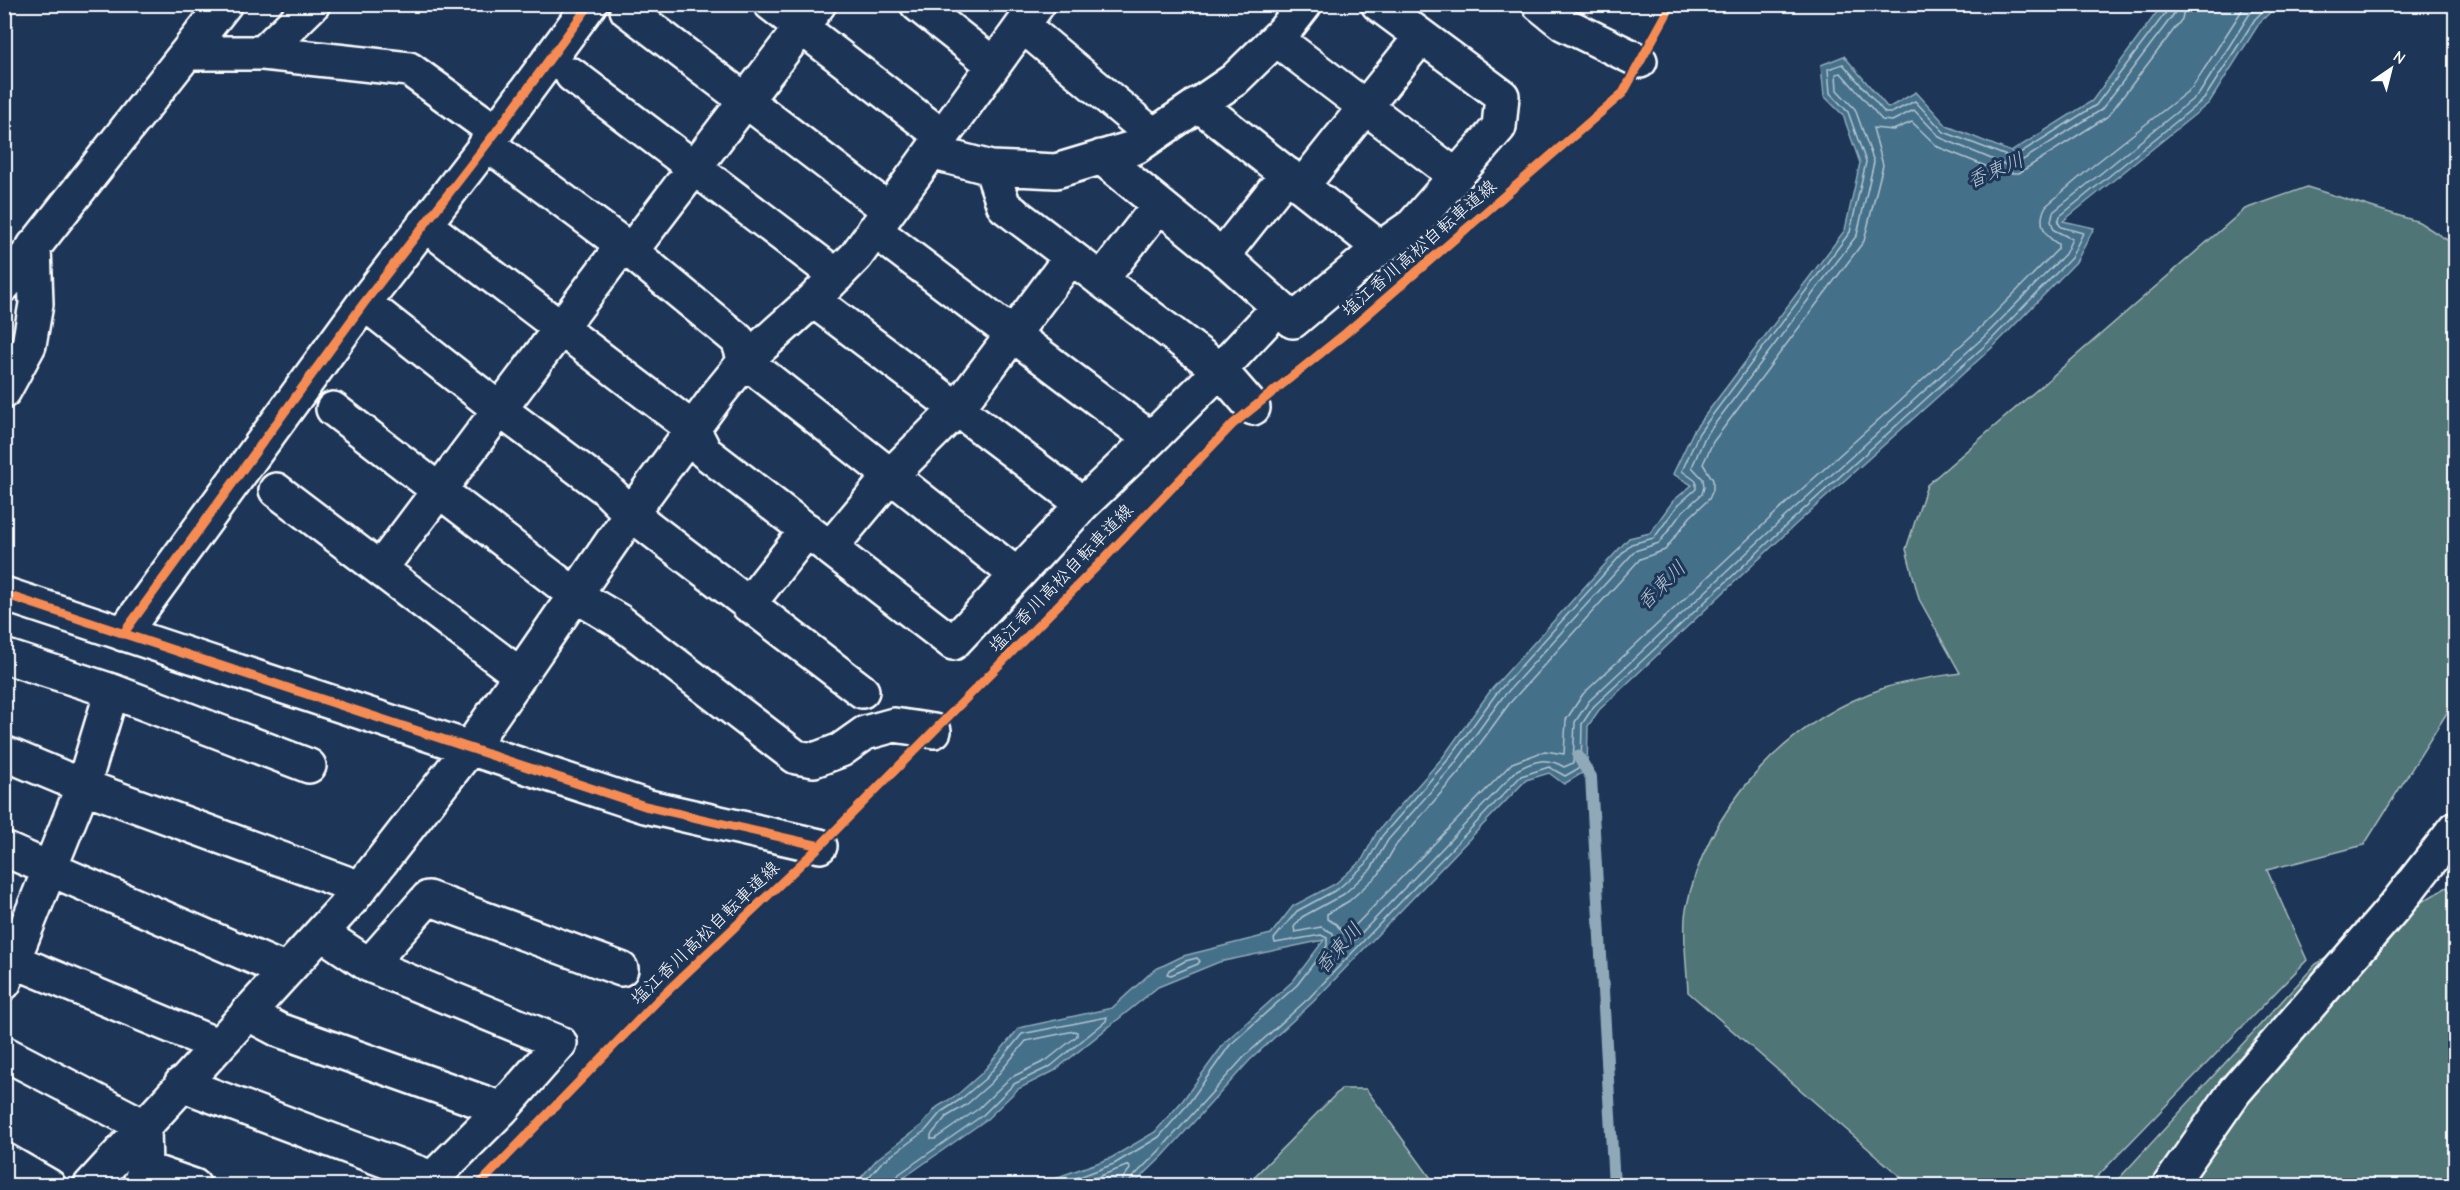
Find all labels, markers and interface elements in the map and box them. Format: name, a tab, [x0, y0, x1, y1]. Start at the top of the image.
north arrow	[2361, 39, 2421, 99]
text: N	[2390, 47, 2408, 68]
water label: 香東川	[1963, 148, 2027, 193]
street label: 塩江香川高松自転車道線	[1338, 176, 1501, 321]
street label: 塩江香川高松自転車道線	[985, 500, 1138, 657]
water label: 香東川	[1632, 556, 1691, 615]
street label: 塩江香川高松自転車道線	[627, 857, 784, 1010]
water label: 香東川	[1310, 918, 1367, 979]

